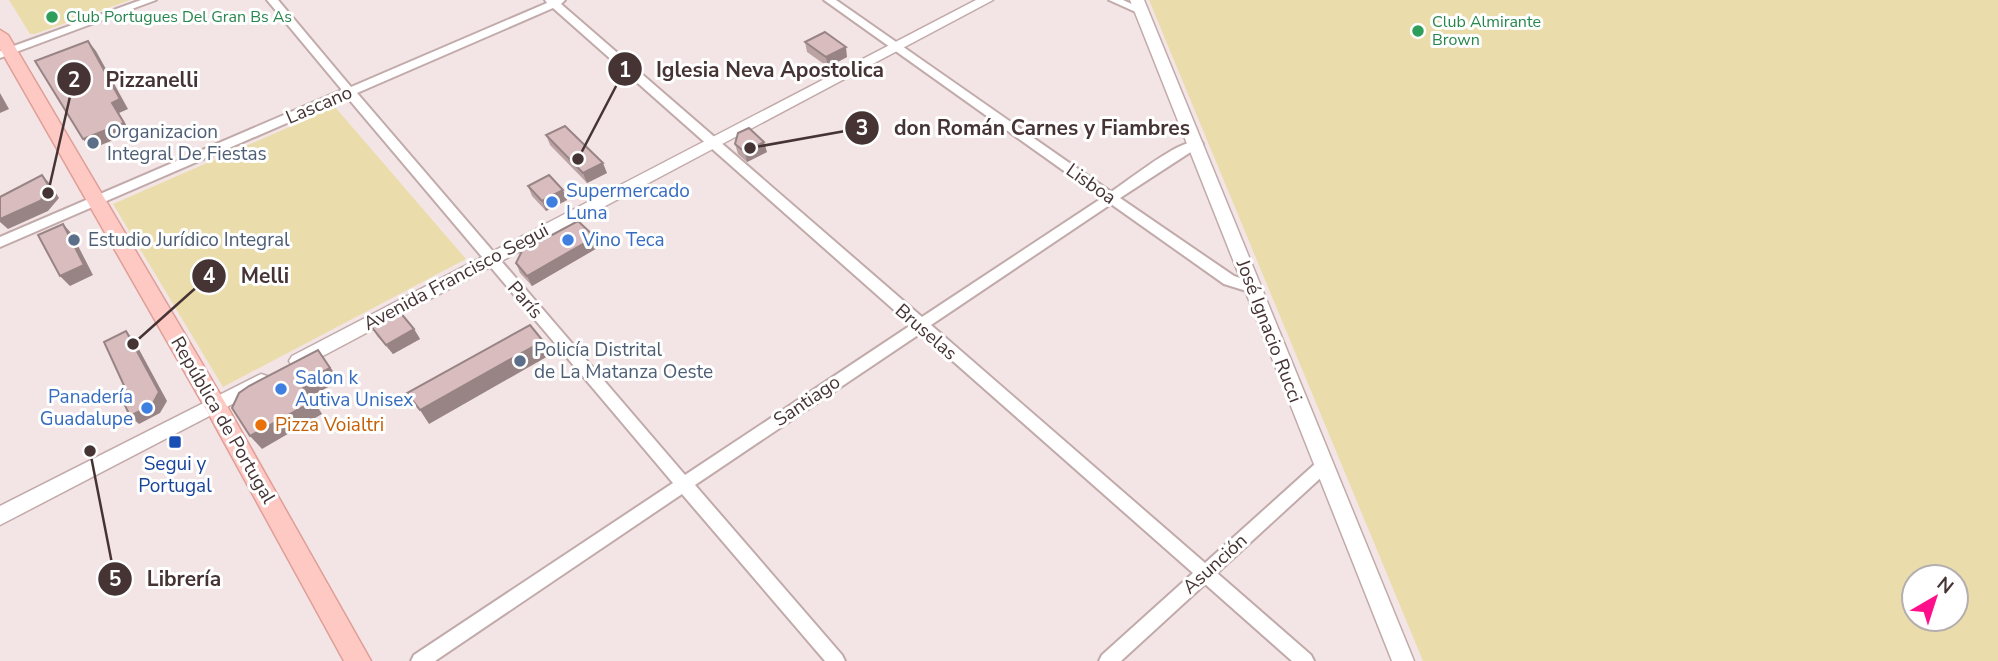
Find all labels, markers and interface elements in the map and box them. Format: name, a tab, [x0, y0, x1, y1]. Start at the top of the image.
place label: Club Portugues Del Gran Bs As	[66, 6, 292, 28]
marker: Club Portugues Del Gran Bs As	[44, 9, 60, 25]
place label: Club Almirante Brown	[1432, 11, 1541, 51]
marker: Club Almirante Brown	[1410, 23, 1426, 39]
callout: Iglesia Neva Apostolica	[607, 48, 899, 90]
text: 1	[619, 56, 631, 84]
text: Iglesia Neva Apostolica	[656, 56, 884, 84]
callout: Pizzanelli	[56, 58, 212, 100]
text: 2	[68, 66, 80, 94]
text: Pizzanelli	[106, 66, 198, 94]
street label: Lascano	[282, 79, 356, 131]
callout: don Román Carnes y Fiambres	[845, 107, 1204, 149]
text: 3	[856, 114, 868, 142]
text: don Román Carnes y Fiambres	[894, 114, 1190, 142]
place label: Organizacion Integral De Fiestas	[107, 119, 267, 167]
marker: Organizacion Integral De Fiestas	[85, 135, 101, 151]
street label: Lisboa	[1061, 157, 1121, 211]
place label: Supermercado Luna	[566, 178, 690, 226]
marker: Supermercado Luna	[544, 194, 560, 210]
street label: Avenida Francisco Segui	[359, 217, 553, 337]
place label: Estudio Jurídico Integral	[88, 227, 290, 253]
place label: Vino Teca	[581, 227, 665, 253]
marker: Estudio Jurídico Integral	[66, 232, 82, 248]
marker: Vino Teca	[560, 232, 576, 248]
callout: Melli	[192, 255, 303, 297]
street label: José Ignacio Rucci	[1229, 255, 1308, 406]
text: 4	[203, 262, 216, 290]
text: Melli	[241, 262, 289, 290]
street label: París	[501, 276, 549, 324]
street label: Bruselas	[889, 298, 963, 366]
street label: República de Portugal	[165, 332, 282, 509]
place label: Policía Distrital de La Matanza Oeste	[534, 337, 713, 385]
marker: Policía Distrital de La Matanza Oeste	[512, 353, 528, 369]
place label: Salon k Autiva Unisex	[295, 365, 413, 413]
street label: Santiago	[768, 369, 846, 433]
marker: Salon k Autiva Unisex	[273, 381, 289, 397]
place label: Panadería Guadalupe	[40, 384, 133, 432]
marker: Panadería Guadalupe	[139, 400, 155, 416]
place label: Pizza Voialtri	[275, 412, 384, 438]
marker: Pizza Voialtri	[253, 417, 269, 433]
marker: Segui y Portugal	[167, 434, 183, 450]
place label: Segui y Portugal	[138, 451, 212, 499]
street label: Asunción	[1177, 528, 1253, 600]
callout: Librería	[98, 558, 235, 600]
north arrow	[1900, 563, 1970, 633]
text: 5	[109, 565, 121, 593]
text: Librería	[147, 565, 221, 593]
text: N	[1931, 571, 1959, 600]

